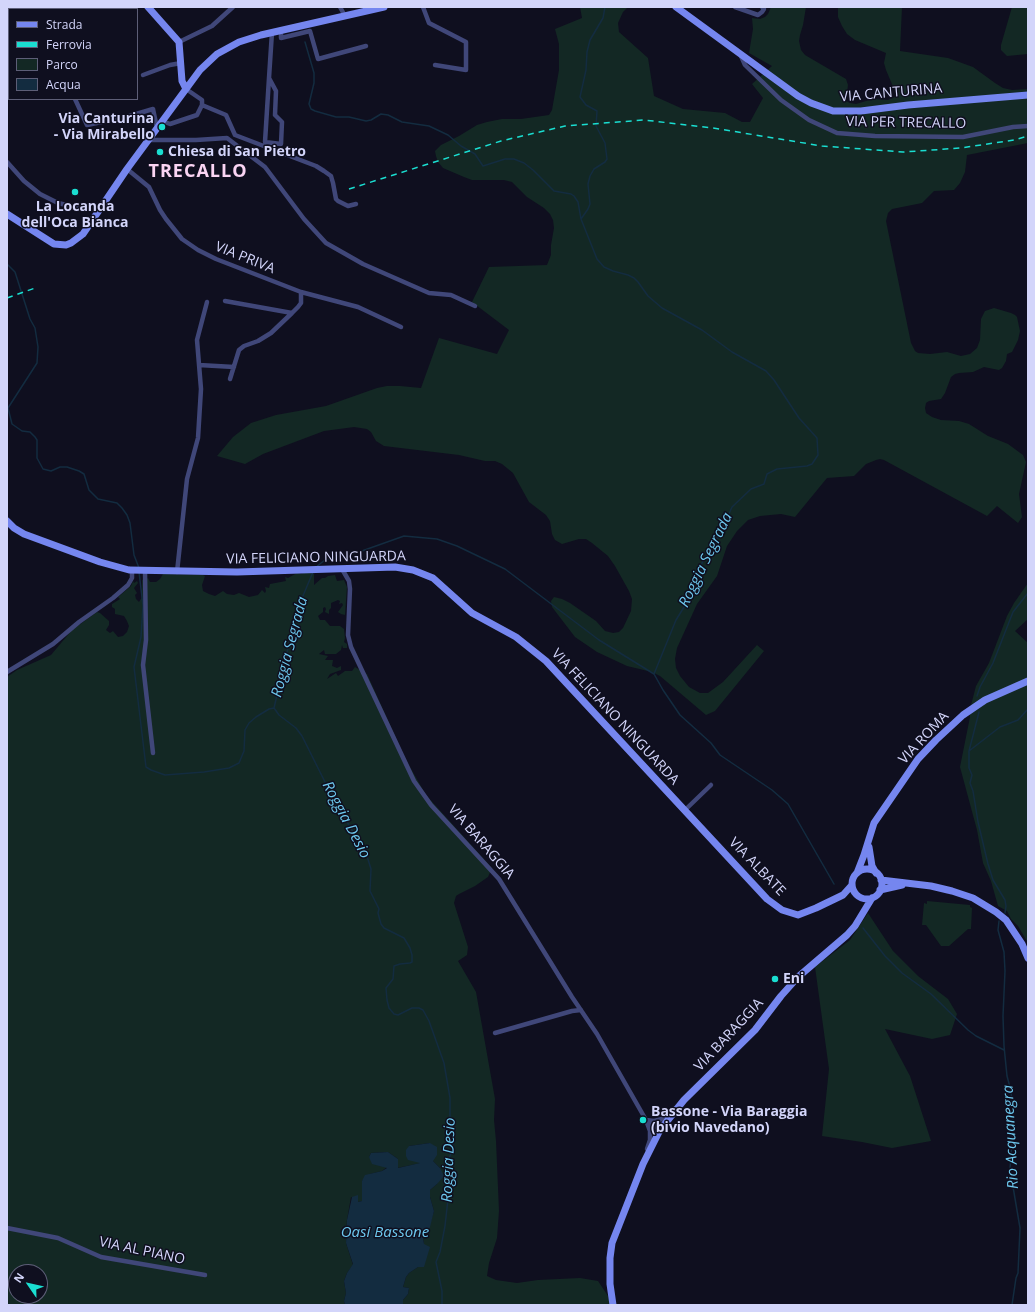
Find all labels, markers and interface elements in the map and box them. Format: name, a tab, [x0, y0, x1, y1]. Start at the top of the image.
legend	[8, 8, 138, 100]
text: Strada	[46, 16, 82, 33]
text: Ferrovia	[46, 36, 92, 53]
text: Parco	[46, 56, 78, 73]
text: Acqua	[46, 76, 81, 93]
street label: VIA CANTURINA	[839, 80, 943, 106]
place label: Via Canturina - Via Mirabello	[54, 111, 154, 144]
street label: VIA PER TRECALLO	[846, 114, 966, 132]
marker: Via Canturina - Via Mirabello	[157, 122, 167, 132]
place label: Chiesa di San Pietro	[168, 144, 306, 160]
marker: Chiesa di San Pietro	[155, 147, 165, 157]
district label: TRECALLO	[149, 161, 247, 183]
marker: La Locanda dell'Oca Bianca	[70, 187, 80, 197]
place label: La Locanda dell'Oca Bianca	[22, 199, 128, 232]
street label: VIA PRIVA	[213, 238, 277, 278]
water label: Roggia Segrada	[675, 510, 737, 610]
street label: VIA FELICIANO NINGUARDA	[226, 548, 406, 568]
water label: Roggia Segrada	[268, 595, 312, 699]
street label: VIA FELICIANO NINGUARDA	[548, 646, 682, 788]
street label: VIA ROMA	[895, 708, 953, 768]
water label: Roggia Desio	[318, 778, 374, 862]
street label: VIA BARAGGIA	[444, 801, 518, 883]
street label: VIA ALBATE	[725, 834, 789, 900]
place label: Eni	[783, 971, 804, 987]
marker: Eni	[770, 974, 780, 984]
street label: VIA BARAGGIA	[691, 995, 767, 1075]
water label: Rio Acquanegra	[999, 1085, 1023, 1189]
place label: Bassone - Via Baraggia (bivio Navedano)	[651, 1104, 807, 1136]
marker: Bassone - Via Baraggia (bivio Navedano)	[638, 1115, 648, 1125]
water label: Roggia Desio	[439, 1117, 459, 1203]
water label: Oasi Bassone	[341, 1224, 429, 1242]
street label: VIA AL PIANO	[98, 1234, 186, 1268]
north arrow	[8, 1264, 48, 1304]
text: N	[10, 1270, 27, 1285]

